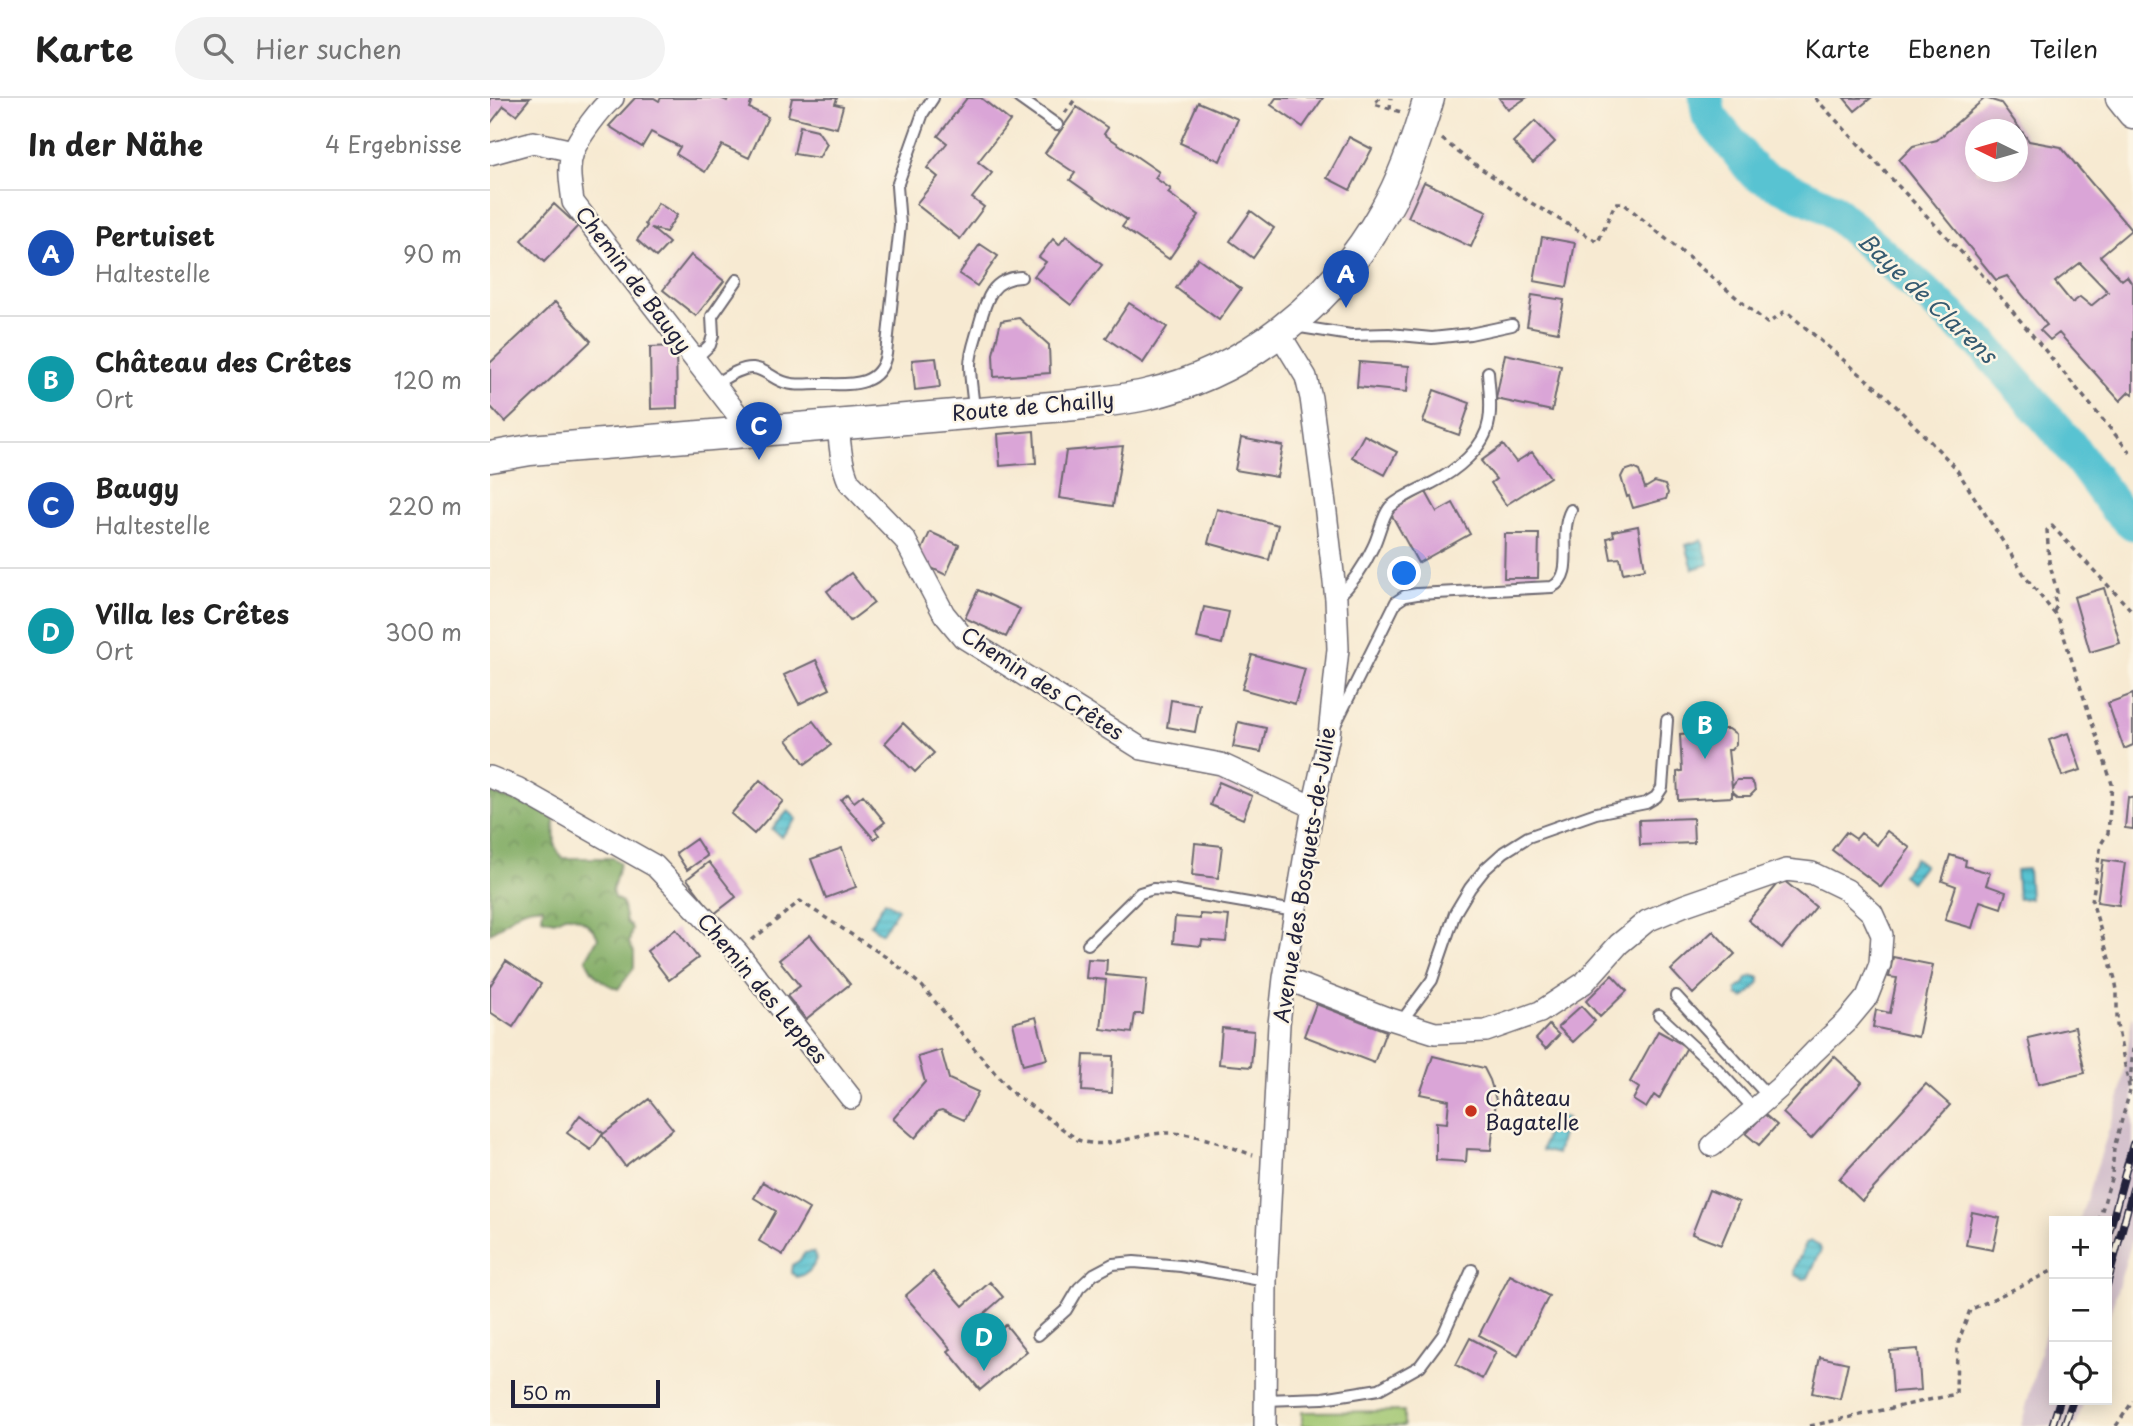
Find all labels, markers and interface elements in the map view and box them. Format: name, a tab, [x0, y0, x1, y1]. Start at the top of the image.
search box	[175, 17, 665, 80]
text: Karte	[35, 23, 133, 73]
icon: search	[199, 29, 237, 67]
text: Hier suchen	[255, 29, 402, 68]
text: Karte	[1805, 30, 1870, 66]
text: Ebenen	[1908, 30, 1991, 66]
text: Teilen	[2029, 30, 2098, 66]
north arrow	[1965, 119, 2028, 182]
text: In der Nähe	[28, 121, 203, 166]
text: 4 Ergebnisse	[325, 126, 462, 161]
street label: Chemin de Baugy	[569, 199, 701, 359]
text: Pertuiset	[95, 216, 215, 255]
water label: Baye de Clarens	[1851, 223, 2007, 372]
text: A	[42, 236, 60, 271]
text: 90 m	[403, 236, 462, 271]
pin: A	[1323, 250, 1369, 308]
text: Haltestelle	[95, 255, 210, 290]
text: Château des Crêtes	[95, 342, 351, 381]
text: B	[43, 362, 59, 397]
text: 120 m	[394, 362, 462, 397]
text: Ort	[95, 381, 133, 416]
street label: Route de Chailly	[950, 382, 1115, 428]
pin: C	[736, 402, 782, 460]
text: Baugy	[95, 468, 179, 507]
text: C	[42, 488, 60, 523]
text: 220 m	[388, 488, 462, 523]
text: Haltestelle	[95, 507, 210, 542]
your location	[1387, 556, 1421, 590]
text: Villa les Crêtes	[95, 594, 289, 633]
text: D	[42, 614, 60, 649]
text: 300 m	[385, 614, 462, 649]
street label: Chemin des Crêtes	[955, 618, 1131, 747]
text: Ort	[95, 633, 133, 668]
pin: B	[1682, 701, 1728, 759]
street label: Avenue des Bosquets-de-Julie	[1264, 725, 1342, 1025]
street label: Chemin des Leppes	[691, 905, 836, 1070]
place label: Château Bagatelle	[1485, 1081, 1579, 1137]
marker: Château Bagatelle	[1463, 1103, 1479, 1119]
map controls	[2049, 1216, 2112, 1405]
button: +	[2049, 1216, 2112, 1279]
button: −	[2049, 1279, 2112, 1342]
pin: D	[961, 1313, 1007, 1371]
button: locate	[2049, 1342, 2112, 1405]
scale bar	[511, 1377, 660, 1409]
text: 50 m	[522, 1378, 571, 1406]

